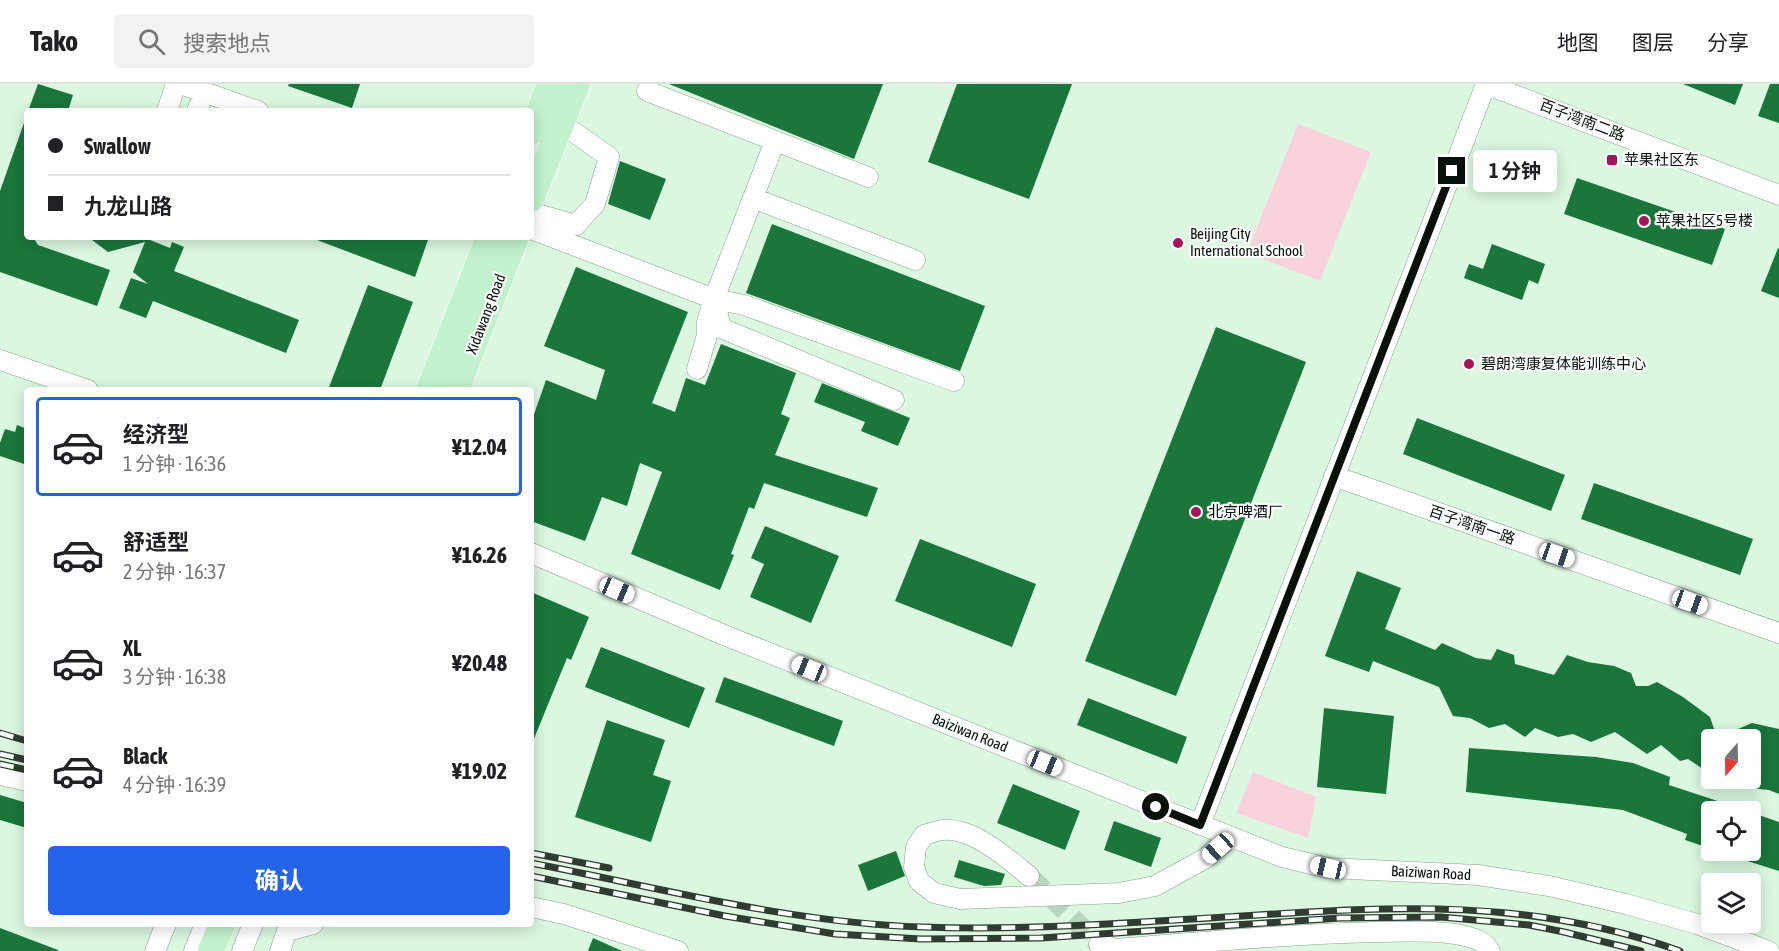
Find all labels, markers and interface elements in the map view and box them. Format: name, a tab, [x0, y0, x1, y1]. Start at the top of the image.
search box	[114, 14, 534, 68]
text: Tako	[30, 25, 78, 57]
icon: search	[135, 25, 168, 58]
text: 搜索地点	[183, 30, 271, 56]
text: 地图	[1557, 30, 1599, 54]
text: 图层	[1632, 30, 1674, 54]
text: 分享	[1707, 30, 1749, 54]
street label: 百子湾南二路	[1537, 95, 1627, 144]
text: Swallow	[84, 133, 151, 159]
callout: 1 分钟	[1473, 150, 1557, 192]
place label: 苹果社区东	[1624, 151, 1699, 168]
marker: 苹果社区东	[1605, 153, 1619, 167]
route end	[1438, 157, 1465, 184]
text: 1 分钟	[1489, 159, 1541, 182]
text: 九龙山路	[84, 193, 172, 219]
place label: 苹果社区5号楼	[1656, 212, 1753, 229]
marker: 苹果社区5号楼	[1637, 214, 1651, 228]
place label: Beijing City International School	[1190, 225, 1303, 259]
marker: Beijing City International School	[1171, 236, 1185, 250]
street label: Xidawang Road	[462, 271, 509, 356]
place label: 碧朗湾康复体能训练中心	[1481, 355, 1646, 372]
marker: 碧朗湾康复体能训练中心	[1462, 357, 1476, 371]
icon: car	[51, 420, 105, 474]
text: 经济型	[123, 421, 189, 447]
text: ¥12.04	[452, 434, 507, 460]
text: 1 分钟 · 16:36	[123, 452, 226, 475]
street label: 百子湾南一路	[1427, 502, 1517, 547]
place label: 北京啤酒厂	[1208, 503, 1283, 520]
marker: 北京啤酒厂	[1189, 505, 1203, 519]
icon: car	[51, 528, 105, 582]
text: 舒适型	[123, 529, 189, 555]
car	[1537, 541, 1577, 569]
text: ¥16.26	[452, 542, 507, 568]
text: 2 分钟 · 16:37	[123, 560, 226, 583]
car	[597, 575, 637, 605]
car	[1670, 587, 1710, 617]
text: XL	[123, 635, 141, 661]
icon: car	[51, 636, 105, 690]
text: ¥20.48	[452, 650, 507, 676]
car	[789, 654, 829, 684]
text: 3 分钟 · 16:38	[123, 665, 226, 688]
street label: Baiziwan Road	[930, 710, 1011, 755]
north arrow	[1701, 729, 1761, 789]
map controls	[1701, 729, 1761, 933]
text: Black	[123, 743, 167, 769]
icon: car	[51, 744, 105, 798]
car	[1025, 748, 1065, 778]
text: ¥19.02	[452, 758, 507, 784]
text: 4 分钟 · 16:39	[123, 773, 226, 796]
route start	[1142, 793, 1169, 820]
button: locate	[1701, 801, 1761, 861]
car	[1199, 829, 1237, 867]
button: 确认	[48, 846, 510, 915]
car	[1308, 855, 1348, 881]
street label: Baiziwan Road	[1391, 862, 1471, 883]
button: layers	[1701, 873, 1761, 933]

